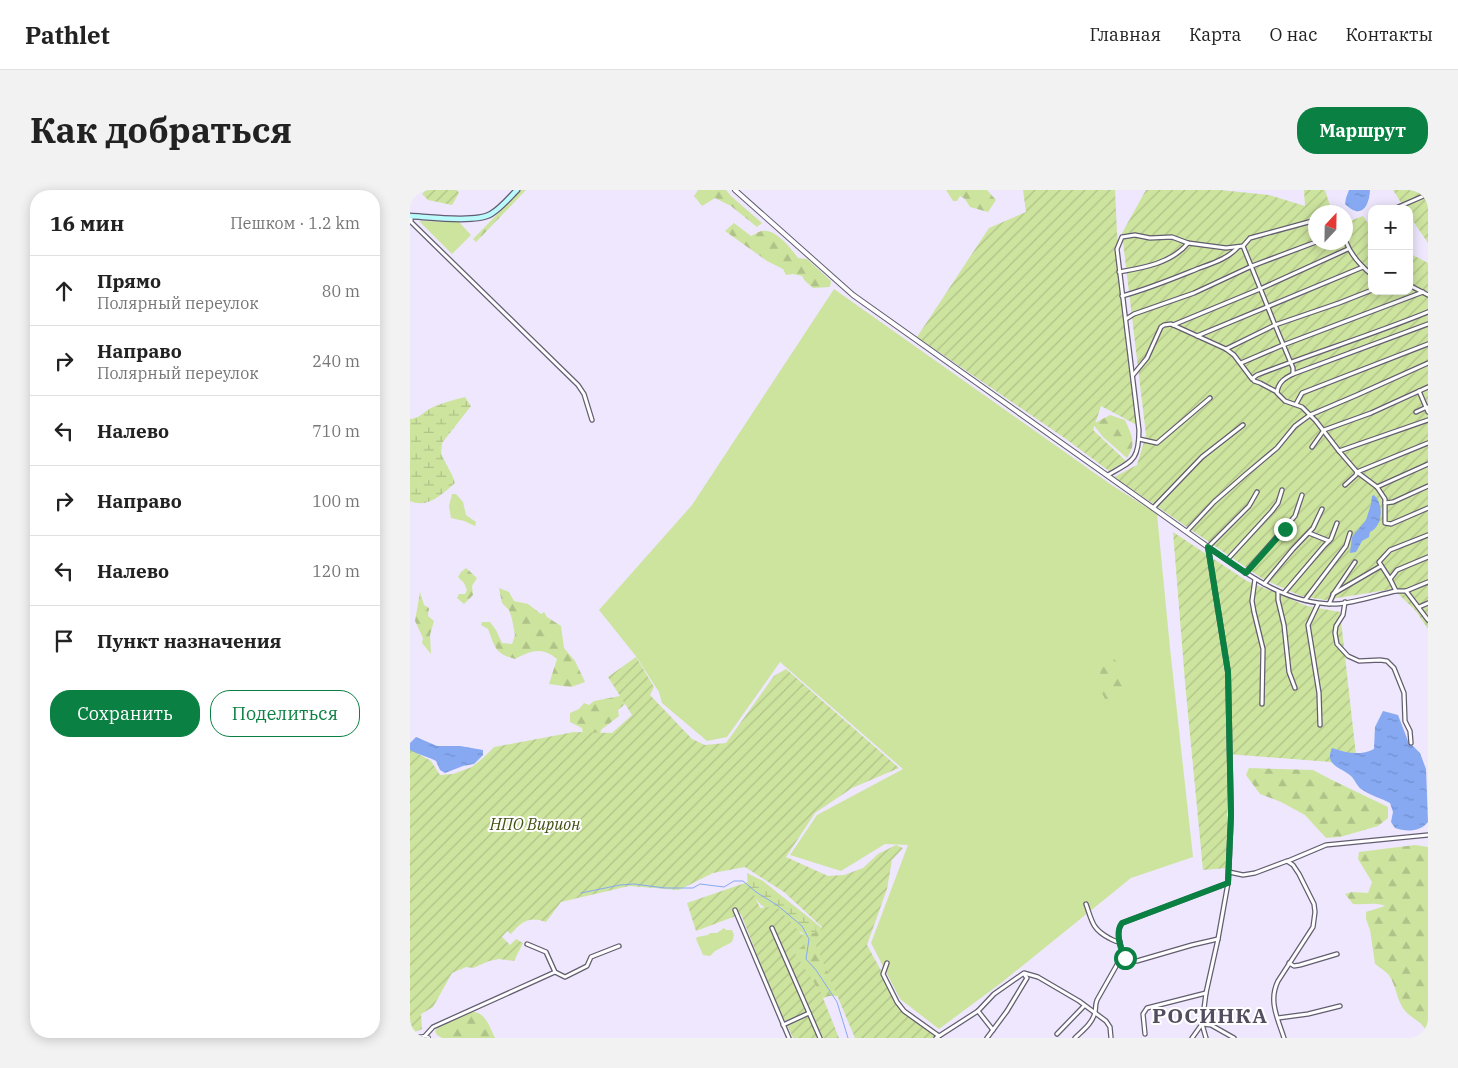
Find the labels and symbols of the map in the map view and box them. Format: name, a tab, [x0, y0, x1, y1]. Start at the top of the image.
north arrow	[1308, 205, 1353, 250]
route end	[1274, 518, 1297, 541]
park label: НПО Вирион	[489, 814, 580, 834]
route start	[1114, 947, 1137, 970]
district label: РОСИНКА	[1152, 1001, 1268, 1029]

